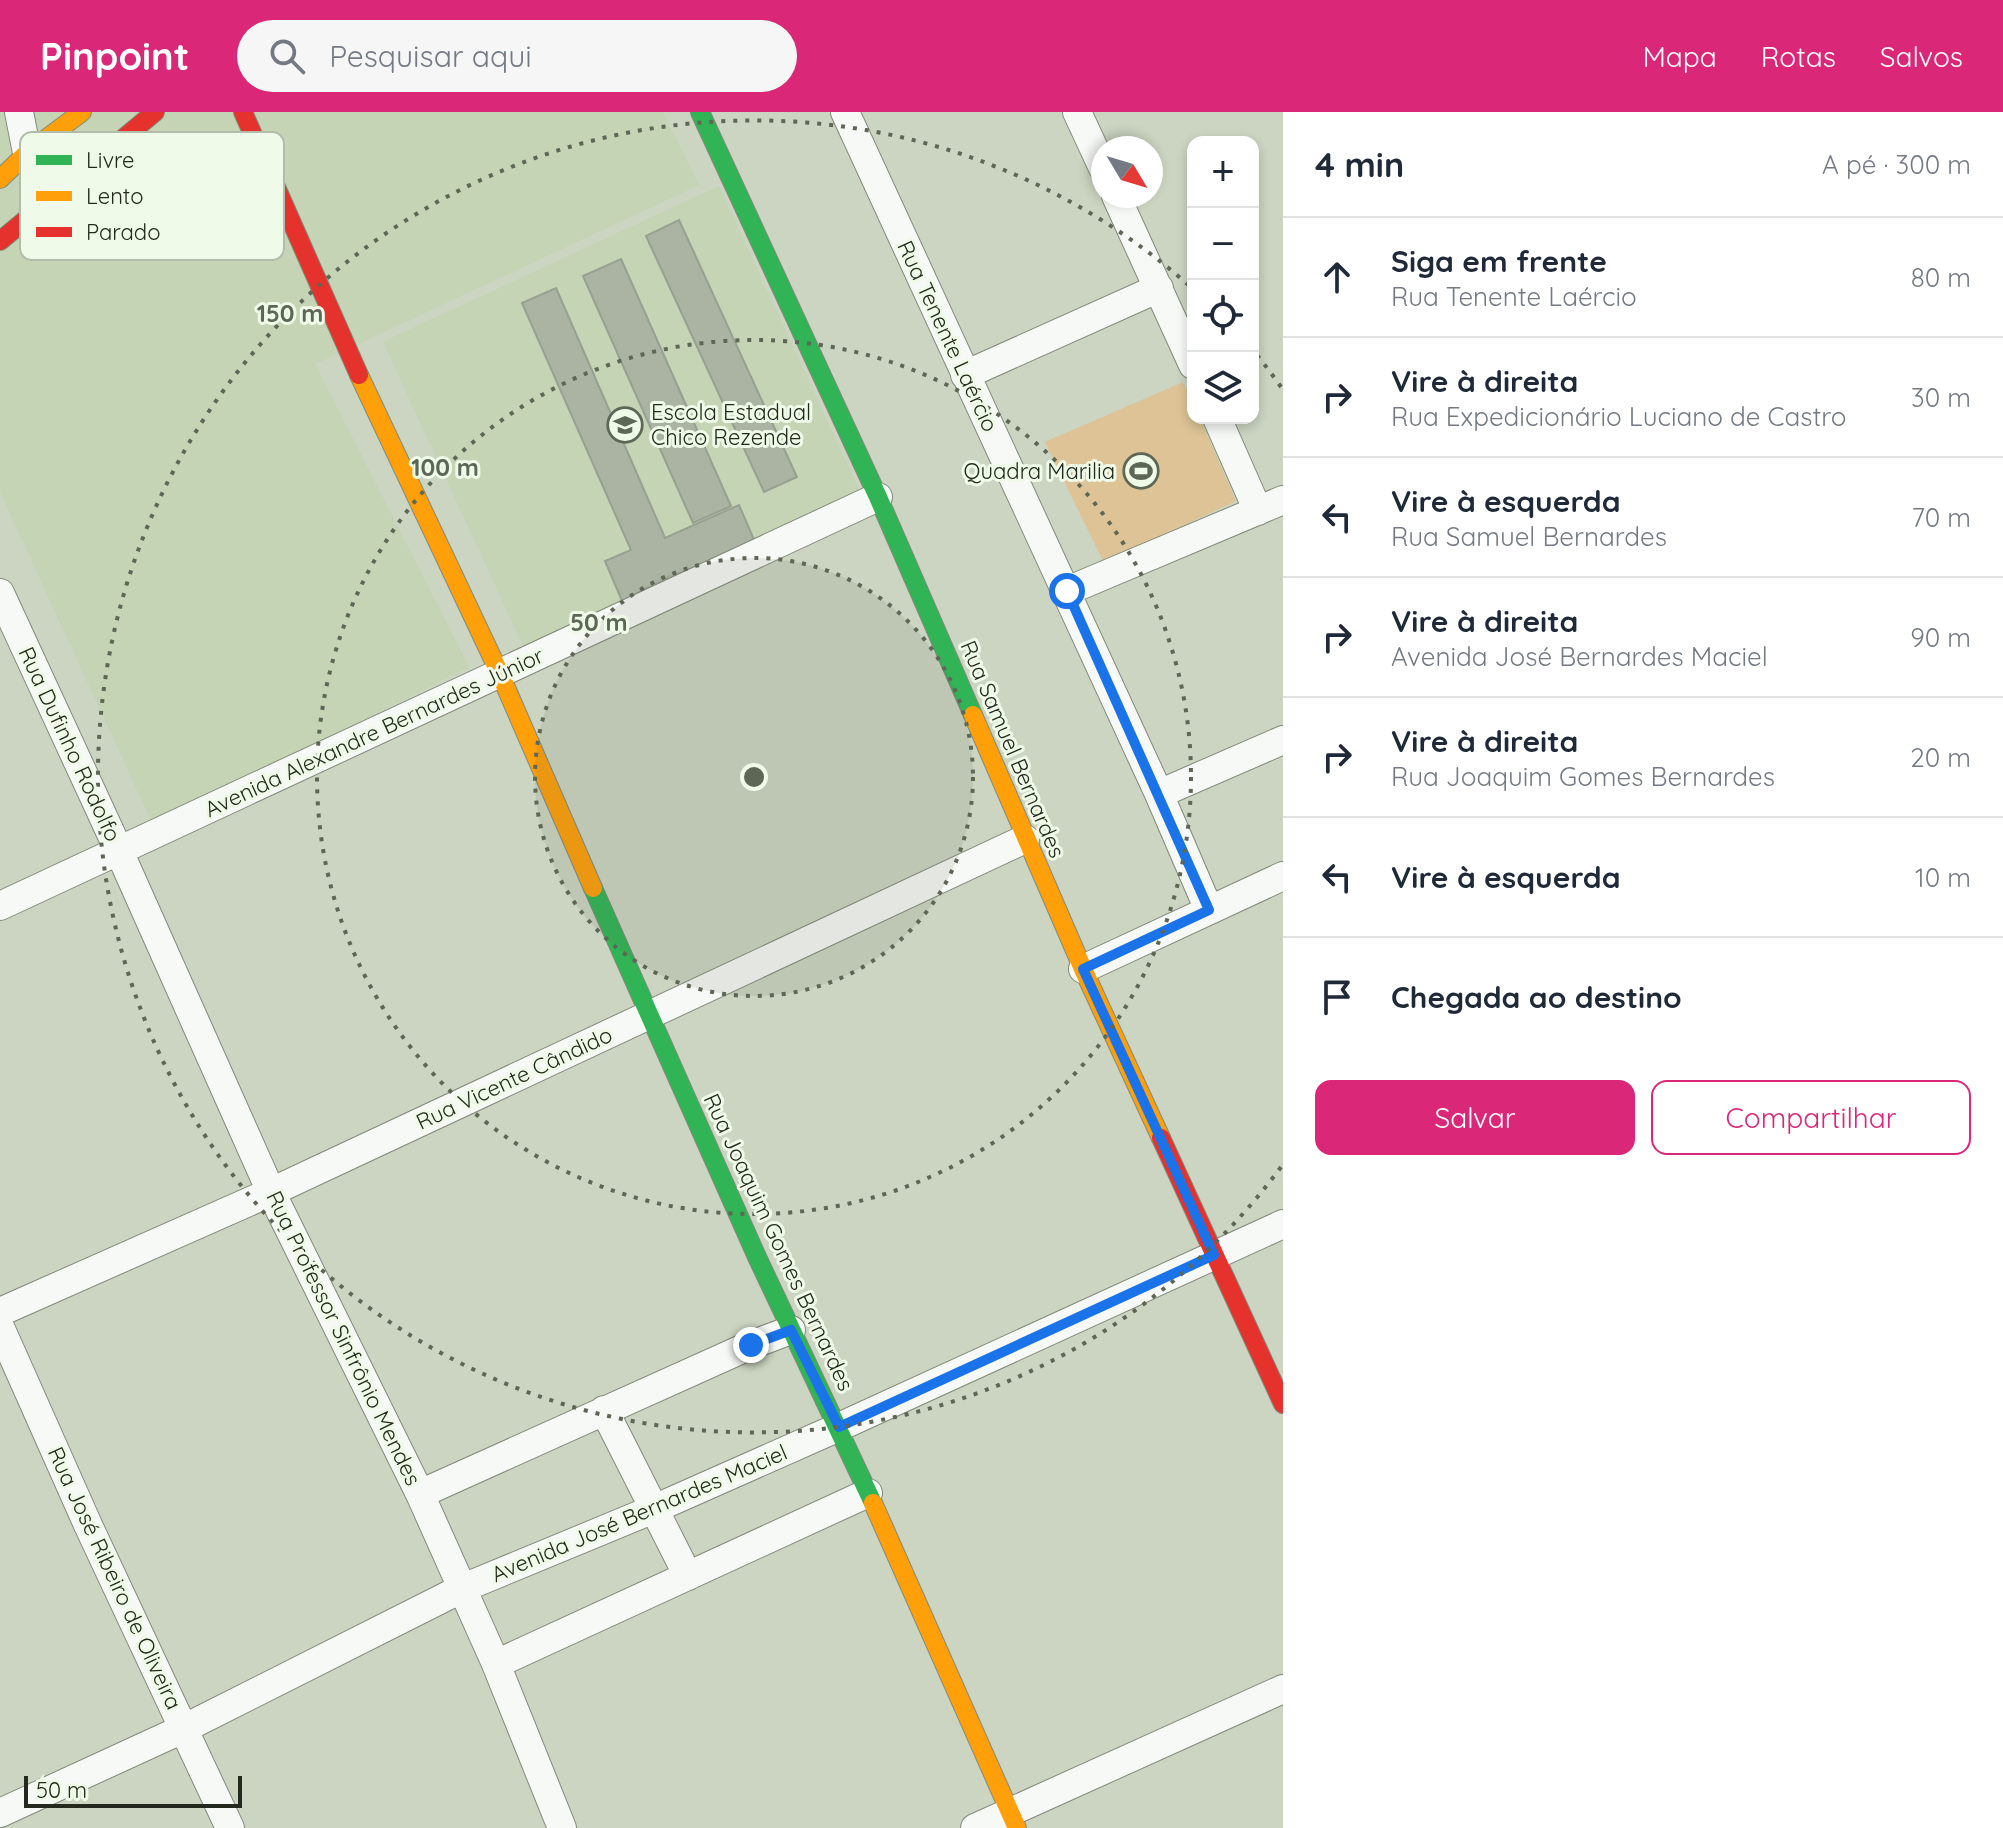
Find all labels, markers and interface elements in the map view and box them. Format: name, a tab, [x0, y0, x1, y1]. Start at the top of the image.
search box	[237, 20, 797, 92]
text: Pinpoint	[40, 32, 189, 80]
icon: search	[265, 34, 309, 78]
text: Pesquisar aqui	[329, 37, 532, 75]
text: Mapa	[1643, 39, 1717, 74]
text: Rotas	[1761, 39, 1836, 74]
text: Salvos	[1880, 39, 1963, 74]
legend	[20, 132, 284, 260]
north arrow	[1091, 136, 1163, 208]
map controls	[1187, 136, 1259, 424]
button: +	[1187, 136, 1259, 208]
text: 4 min	[1315, 143, 1404, 186]
text: Livre	[86, 146, 134, 174]
text: A pé · 300 m	[1822, 148, 1971, 181]
text: Lento	[86, 182, 144, 210]
button: −	[1187, 208, 1259, 280]
text: Parado	[86, 218, 161, 246]
street label: Rua Tenente Laércio	[891, 236, 1005, 436]
text: Siga em frente	[1391, 242, 1607, 280]
icon: ahead	[1315, 255, 1359, 299]
text: 80 m	[1911, 261, 1971, 294]
button: locate	[1187, 280, 1259, 352]
text: Rua Tenente Laércio	[1391, 280, 1637, 313]
text: 150 m	[257, 298, 323, 328]
button: layers	[1187, 352, 1259, 424]
text: Vire à direita	[1391, 362, 1578, 400]
icon: right	[1315, 375, 1359, 419]
text: 30 m	[1911, 381, 1971, 414]
place label: Escola Estadual Chico Rezende	[651, 398, 811, 451]
text: Rua Expedicionário Luciano de Castro	[1391, 400, 1847, 433]
school or university icon: Escola Estadual Chico Rezende	[606, 406, 644, 444]
text: 100 m	[411, 452, 479, 482]
sports icon: Quadra Marilia	[1122, 452, 1160, 490]
place label: Quadra Marilia	[963, 457, 1115, 485]
text: Vire à esquerda	[1391, 482, 1620, 520]
icon: left	[1315, 495, 1359, 539]
text: 70 m	[1911, 501, 1971, 534]
text: Rua Samuel Bernardes	[1391, 520, 1667, 553]
route start	[1049, 573, 1085, 609]
text: Vire à direita	[1391, 602, 1578, 640]
text: 50 m	[570, 607, 628, 637]
icon: right	[1315, 615, 1359, 659]
text: 90 m	[1910, 621, 1971, 654]
street label: Rua Samuel Bernardes	[955, 636, 1071, 862]
text: Avenida José Bernardes Maciel	[1391, 640, 1768, 673]
street label: Avenida Alexandre Bernardes Júnior	[200, 641, 549, 823]
street label: Rua Dufinho Rodolfo	[13, 642, 127, 846]
text: Vire à direita	[1391, 722, 1578, 760]
icon: right	[1315, 735, 1359, 779]
text: 20 m	[1910, 741, 1971, 774]
text: Rua Joaquim Gomes Bernardes	[1391, 760, 1775, 793]
centre of rings	[740, 763, 768, 791]
icon: left	[1315, 855, 1359, 899]
text: Vire à esquerda	[1391, 858, 1620, 896]
text: 10 m	[1915, 861, 1971, 894]
icon: arrive	[1315, 975, 1359, 1019]
text: Chegada ao destino	[1391, 978, 1682, 1016]
street label: Rua Vicente Cândido	[412, 1020, 616, 1136]
button: Salvar	[1315, 1080, 1635, 1155]
button: Compartilhar	[1651, 1080, 1971, 1155]
street label: Rua Joaquim Gomes Bernardes	[698, 1089, 860, 1395]
street label: Rua Professor Sinfrônio Mendes	[260, 1186, 428, 1490]
route end	[733, 1327, 769, 1363]
street label: Avenida José Bernardes Maciel	[487, 1438, 791, 1588]
street label: Rua José Ribeiro de Oliveira	[42, 1442, 188, 1714]
scale bar	[24, 1772, 242, 1808]
text: 50 m	[36, 1776, 87, 1804]

